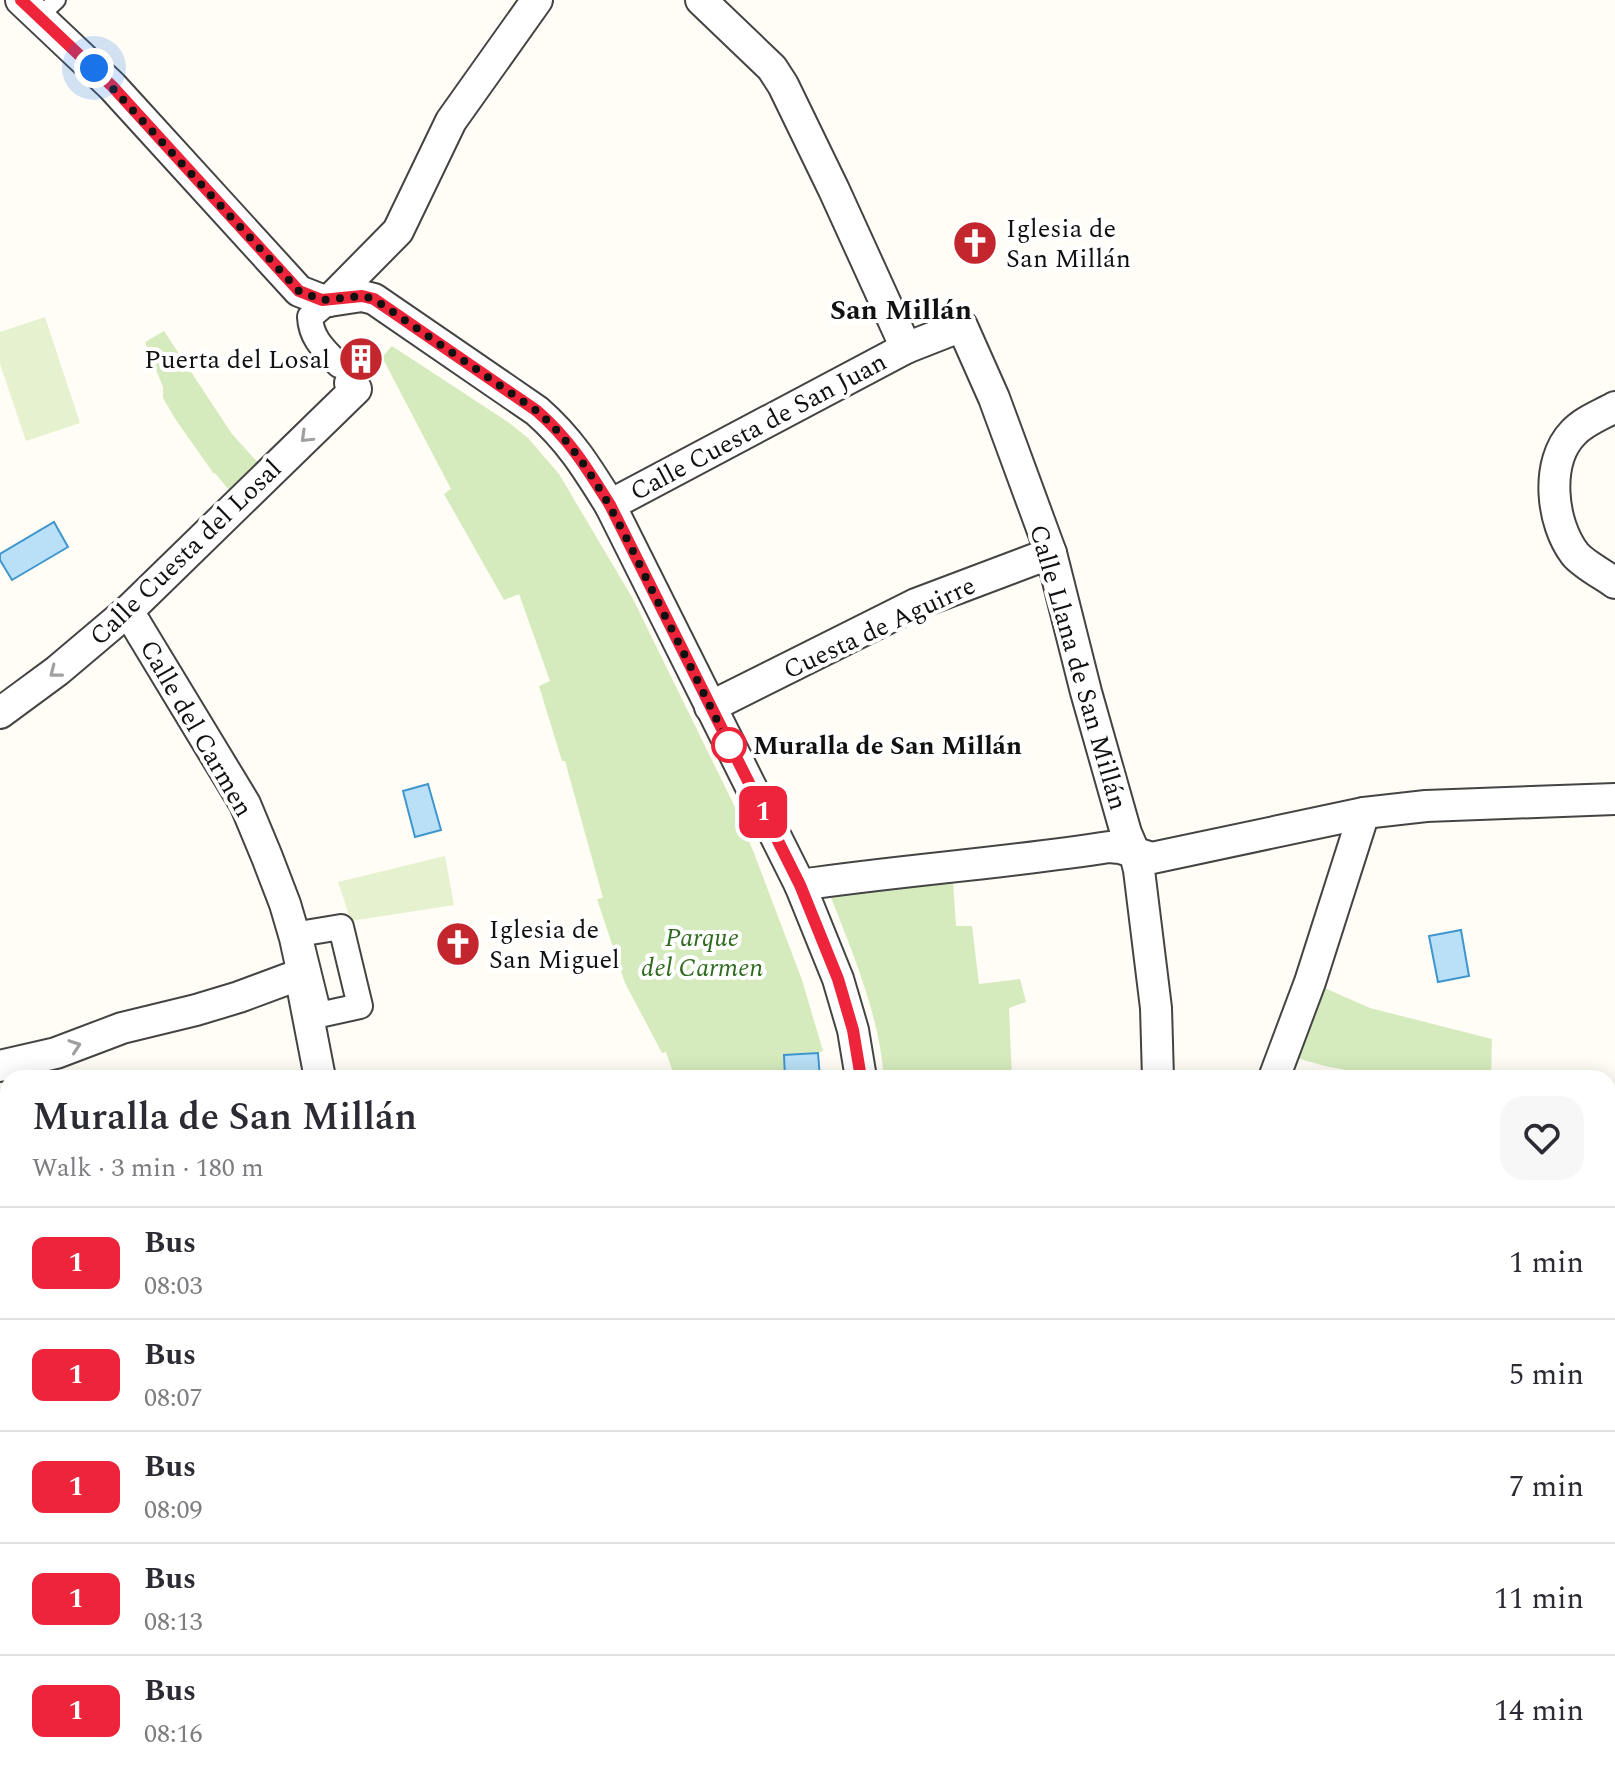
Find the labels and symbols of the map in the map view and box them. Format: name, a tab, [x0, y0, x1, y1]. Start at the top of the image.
your location	[74, 48, 114, 88]
place label: Iglesia de San Millán	[1006, 209, 1131, 279]
church icon: Iglesia de San Millán	[951, 219, 999, 267]
district label: San Millán	[830, 289, 972, 332]
building icon: Puerta del Losal	[337, 335, 385, 383]
place label: Puerta del Losal	[144, 340, 330, 380]
street label: Calle Cuesta de San Juan	[623, 342, 894, 512]
one-way arrow	[301, 428, 315, 442]
street label: Calle Cuesta del Losal	[80, 450, 291, 655]
street label: Calle Llana de San Millán	[1018, 520, 1138, 815]
street label: Cuesta de Aguirre	[777, 566, 982, 690]
street label: Calle del Carmen	[129, 632, 263, 825]
one-way arrow	[49, 662, 64, 676]
place label: Muralla de San Millán	[753, 726, 1022, 766]
marker: Muralla de San Millán	[712, 728, 746, 762]
line badge: 1	[737, 786, 789, 838]
place label: Iglesia de San Miguel	[489, 910, 620, 980]
park label: Parque del Carmen	[641, 918, 763, 988]
church icon: Iglesia de San Miguel	[434, 920, 482, 968]
one-way arrow	[68, 1040, 82, 1056]

